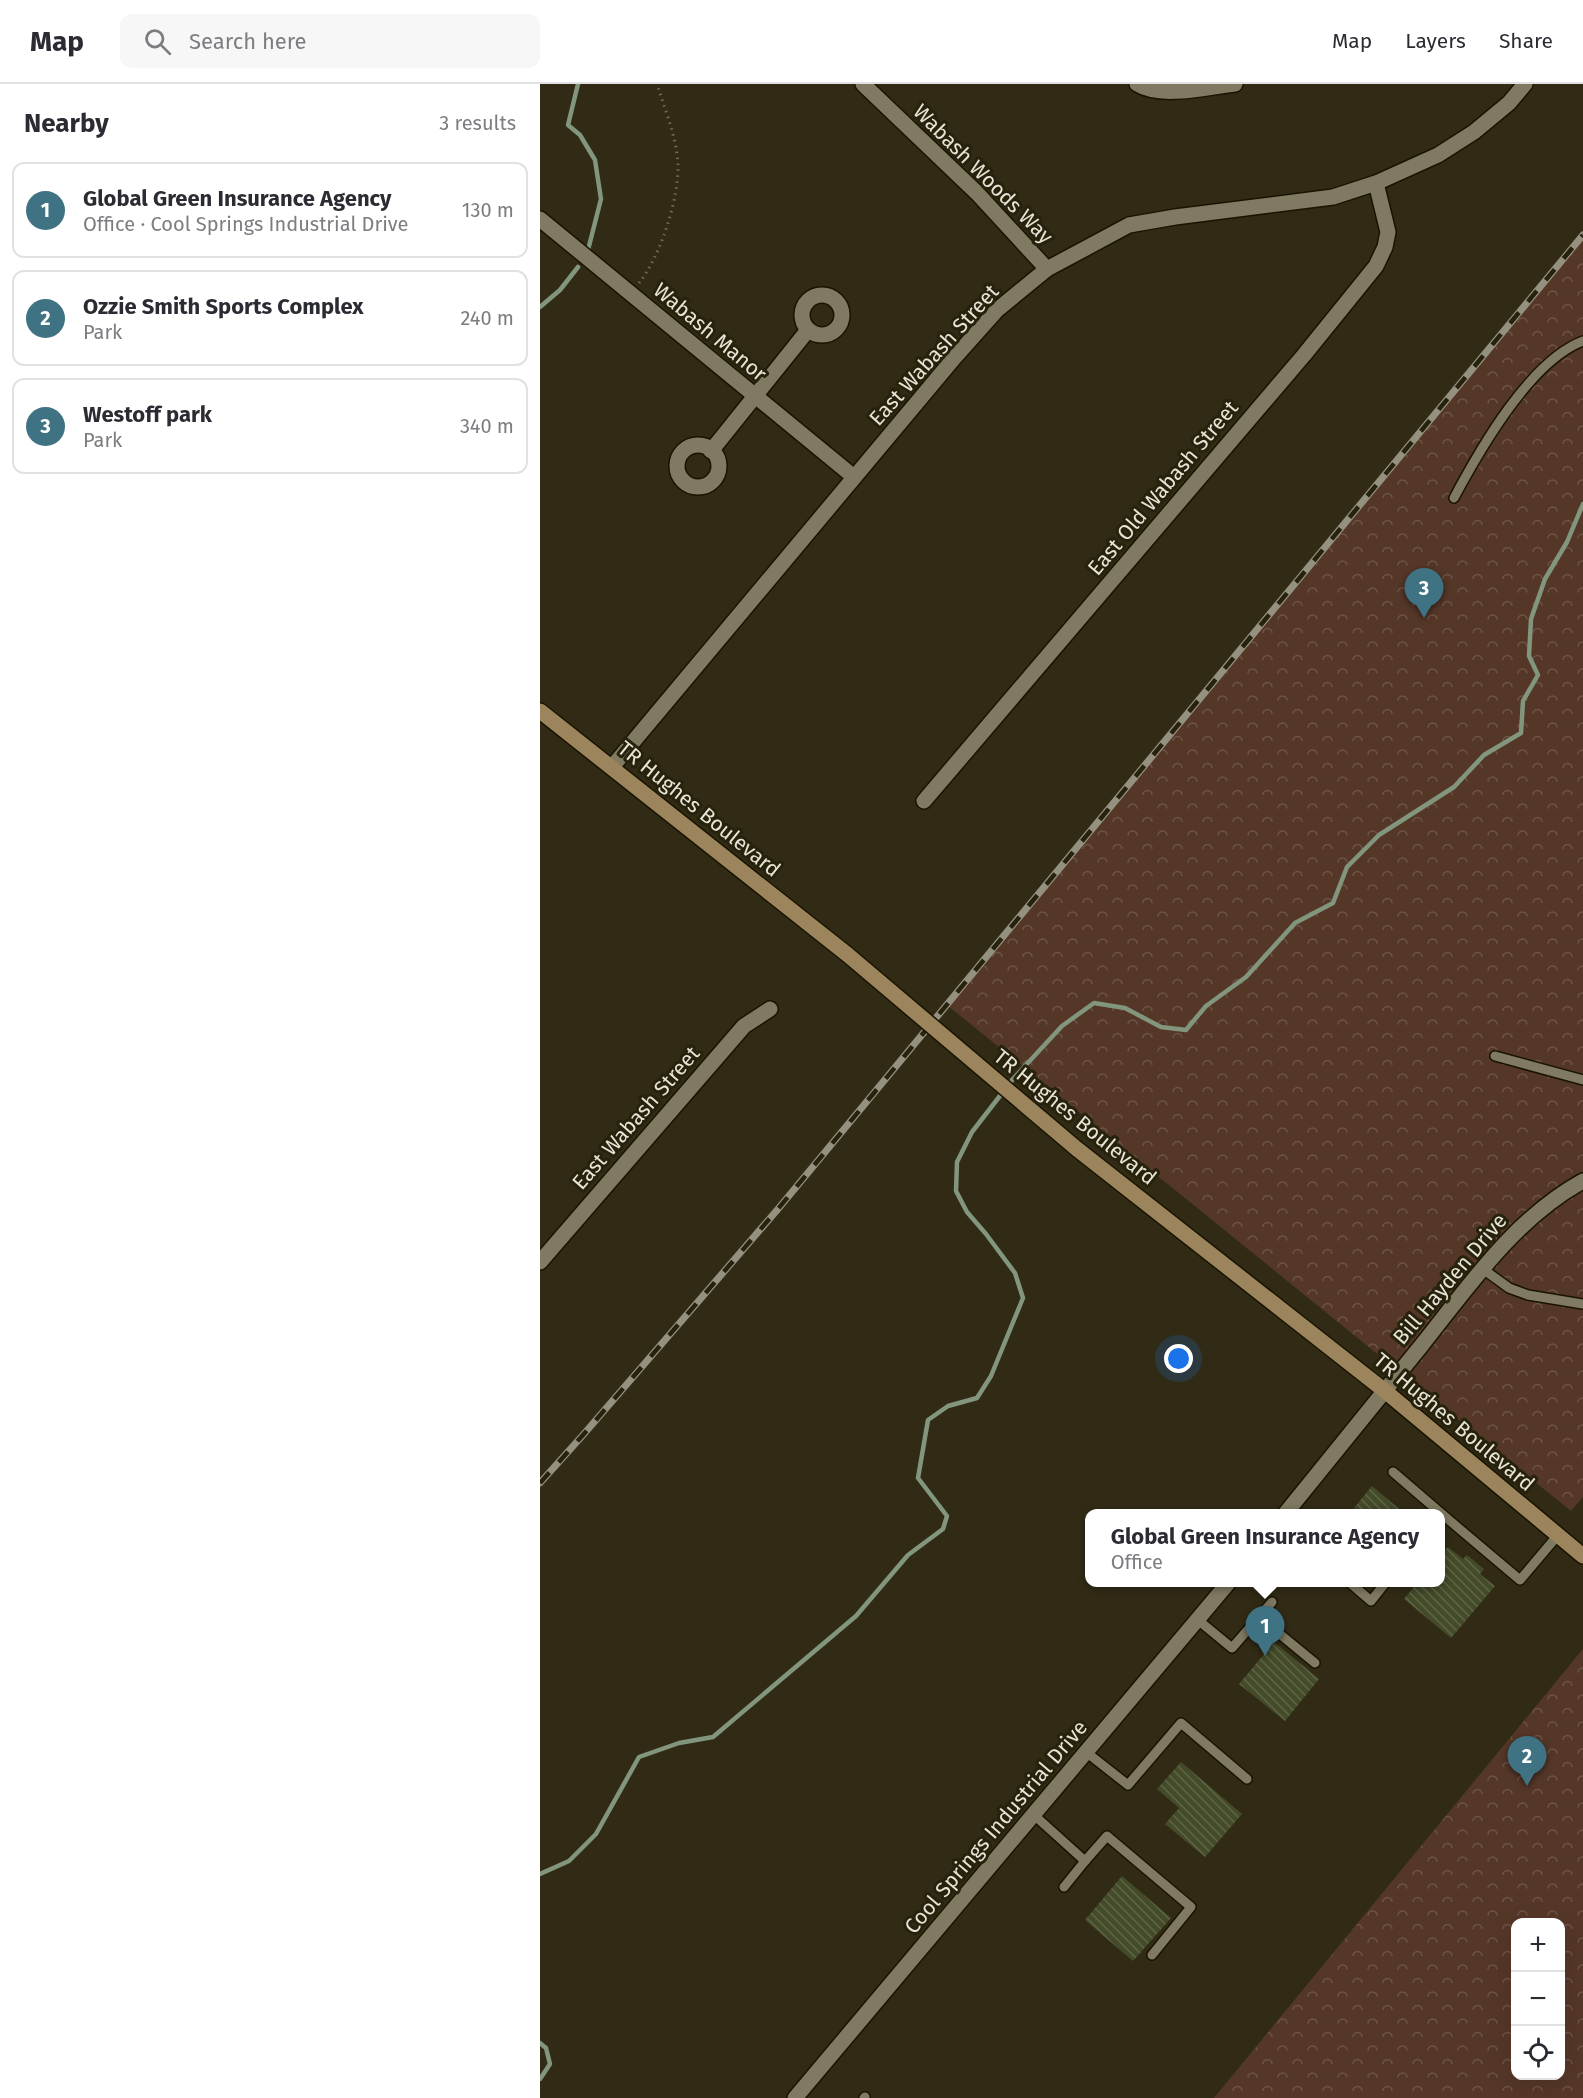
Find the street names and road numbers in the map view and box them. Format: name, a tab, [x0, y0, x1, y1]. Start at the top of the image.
street label: Wabash Woods Way	[908, 99, 1059, 250]
street label: Wabash Manor	[648, 277, 772, 387]
street label: East Wabash Street	[864, 279, 1005, 431]
street label: East Old Wabash Street	[1082, 395, 1244, 581]
street label: TR Hughes Boulevard	[612, 735, 786, 883]
street label: East Wabash Street	[567, 1041, 706, 1195]
street label: TR Hughes Boulevard	[988, 1043, 1162, 1191]
street label: Bill Hayden Drive	[1388, 1208, 1512, 1350]
street label: TR Hughes Boulevard	[1368, 1347, 1540, 1497]
street label: Cool Springs Industrial Drive	[899, 1715, 1093, 1939]

